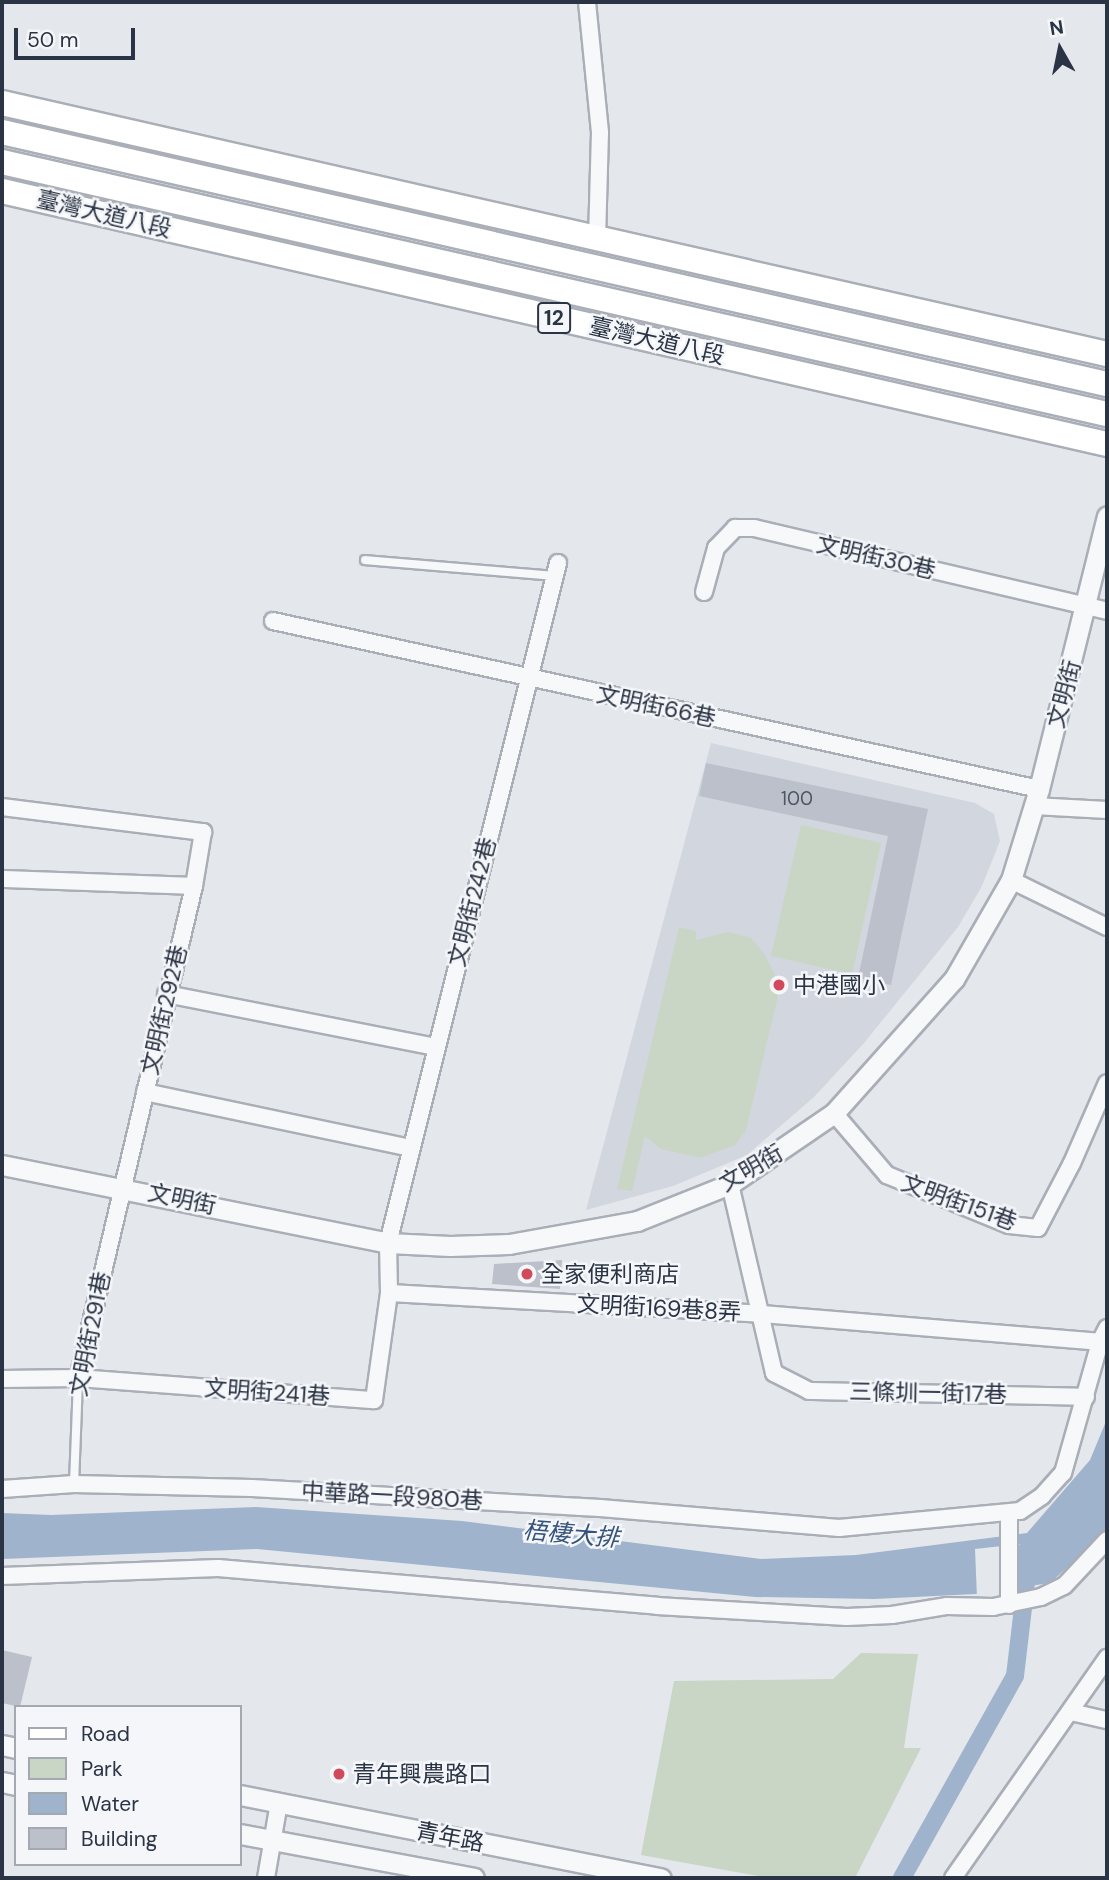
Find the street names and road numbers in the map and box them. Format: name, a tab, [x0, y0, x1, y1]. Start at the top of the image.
street label: 臺灣大道八段	[34, 185, 174, 243]
road number: 12	[536, 300, 572, 336]
street label: 臺灣大道八段	[587, 312, 727, 370]
street label: 文明街30巷	[814, 530, 938, 584]
street label: 文明街	[1042, 657, 1086, 731]
street label: 文明街66巷	[594, 680, 718, 732]
street label: 文明街242巷	[443, 835, 501, 969]
street label: 文明街292巷	[136, 942, 192, 1078]
street label: 文明街	[714, 1139, 788, 1197]
street label: 文明街151巷	[898, 1168, 1020, 1236]
street label: 文明街	[145, 1178, 219, 1220]
street label: 文明街291巷	[64, 1269, 116, 1399]
street label: 文明街169巷8弄	[576, 1290, 742, 1326]
street label: 文明街241巷	[203, 1374, 331, 1410]
street label: 三條圳一街17巷	[849, 1378, 1007, 1408]
street label: 中華路一段980巷	[301, 1477, 483, 1515]
street label: 青年路	[414, 1817, 486, 1857]

